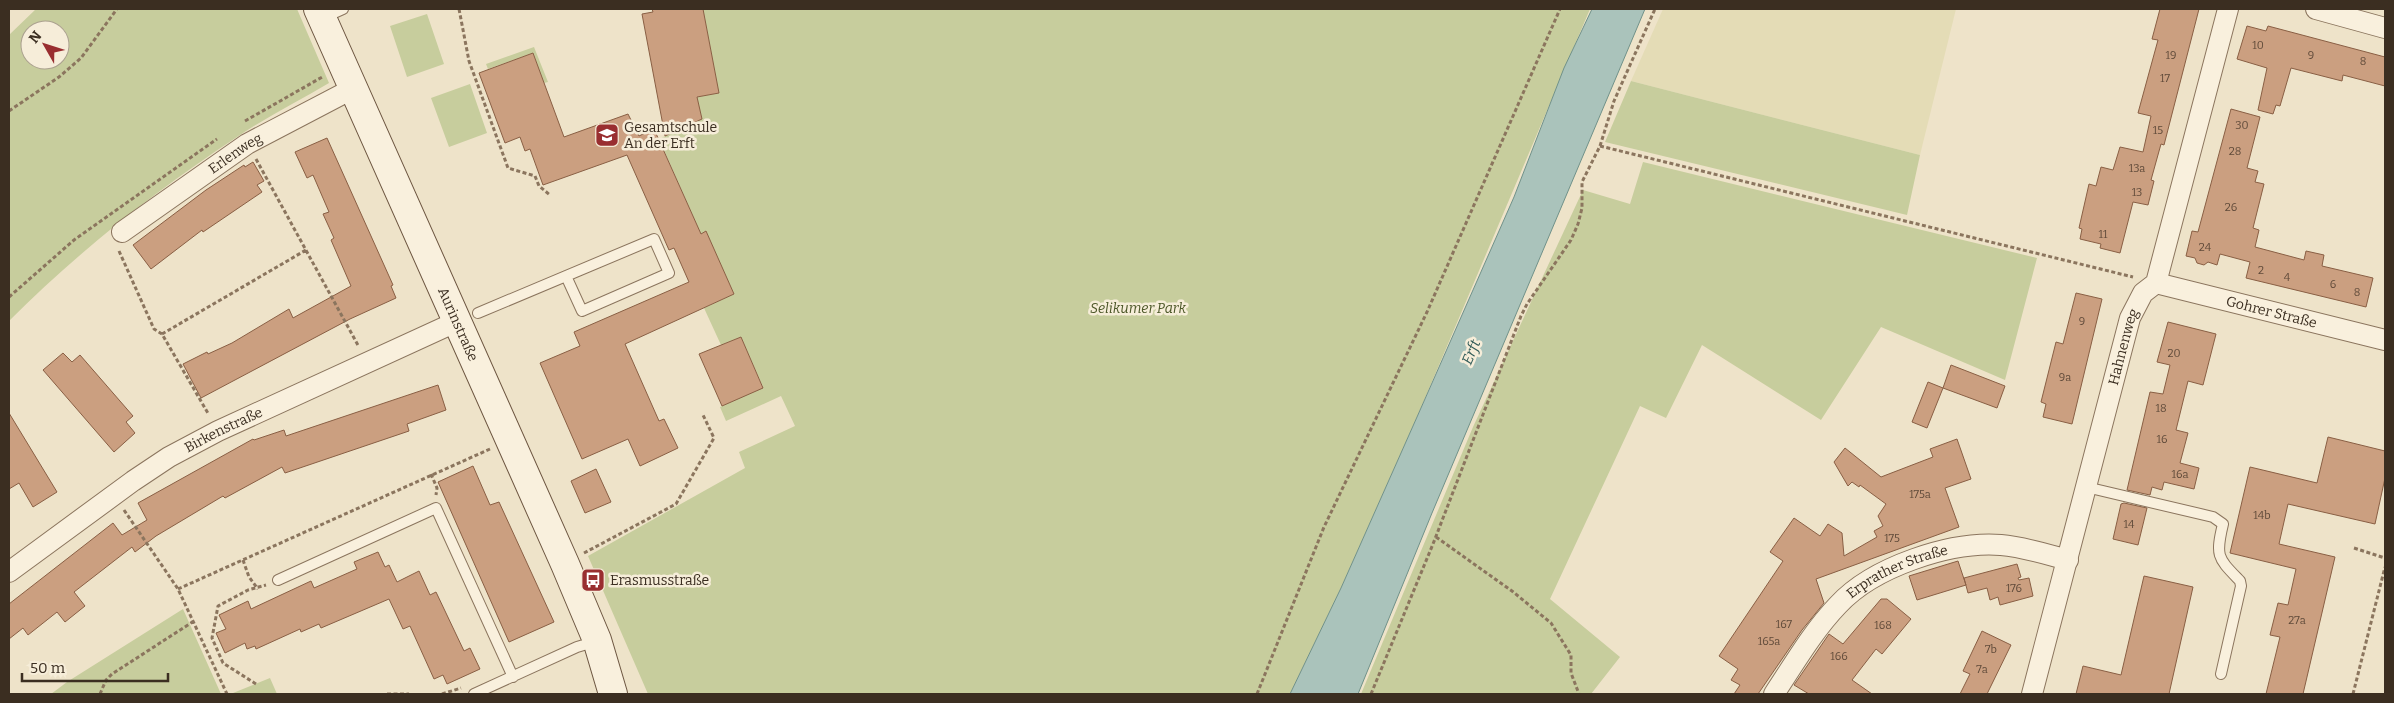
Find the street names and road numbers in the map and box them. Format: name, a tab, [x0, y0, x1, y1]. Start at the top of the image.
street label: Erlenweg	[205, 130, 265, 178]
street label: Aurinstraße	[434, 285, 482, 364]
street label: Gohrer Straße	[2224, 293, 2319, 332]
street label: Hahnenweg	[2105, 305, 2143, 387]
street label: Birkenstraße	[182, 404, 265, 456]
street label: Erprather Straße	[1843, 542, 1949, 602]

